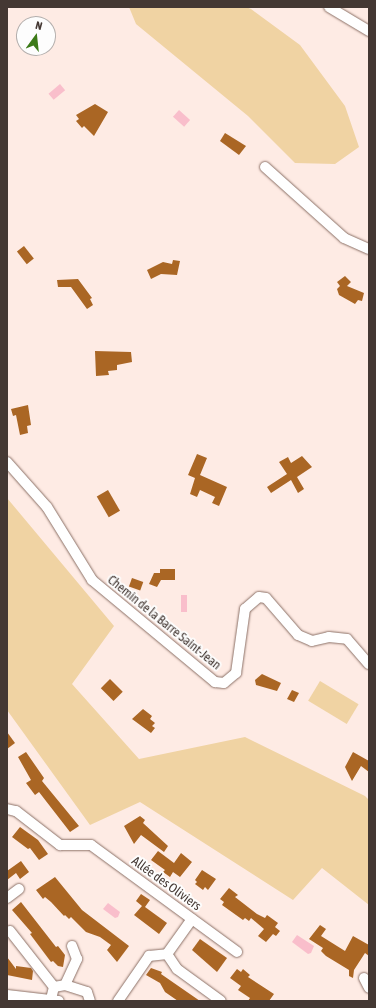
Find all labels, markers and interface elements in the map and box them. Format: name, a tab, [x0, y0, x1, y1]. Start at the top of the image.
north arrow	[16, 16, 56, 56]
text: N	[34, 19, 44, 32]
street label: Chemin de la Barre Saint-Jean	[104, 572, 224, 674]
street label: Allée des Oliviers	[128, 854, 204, 914]

